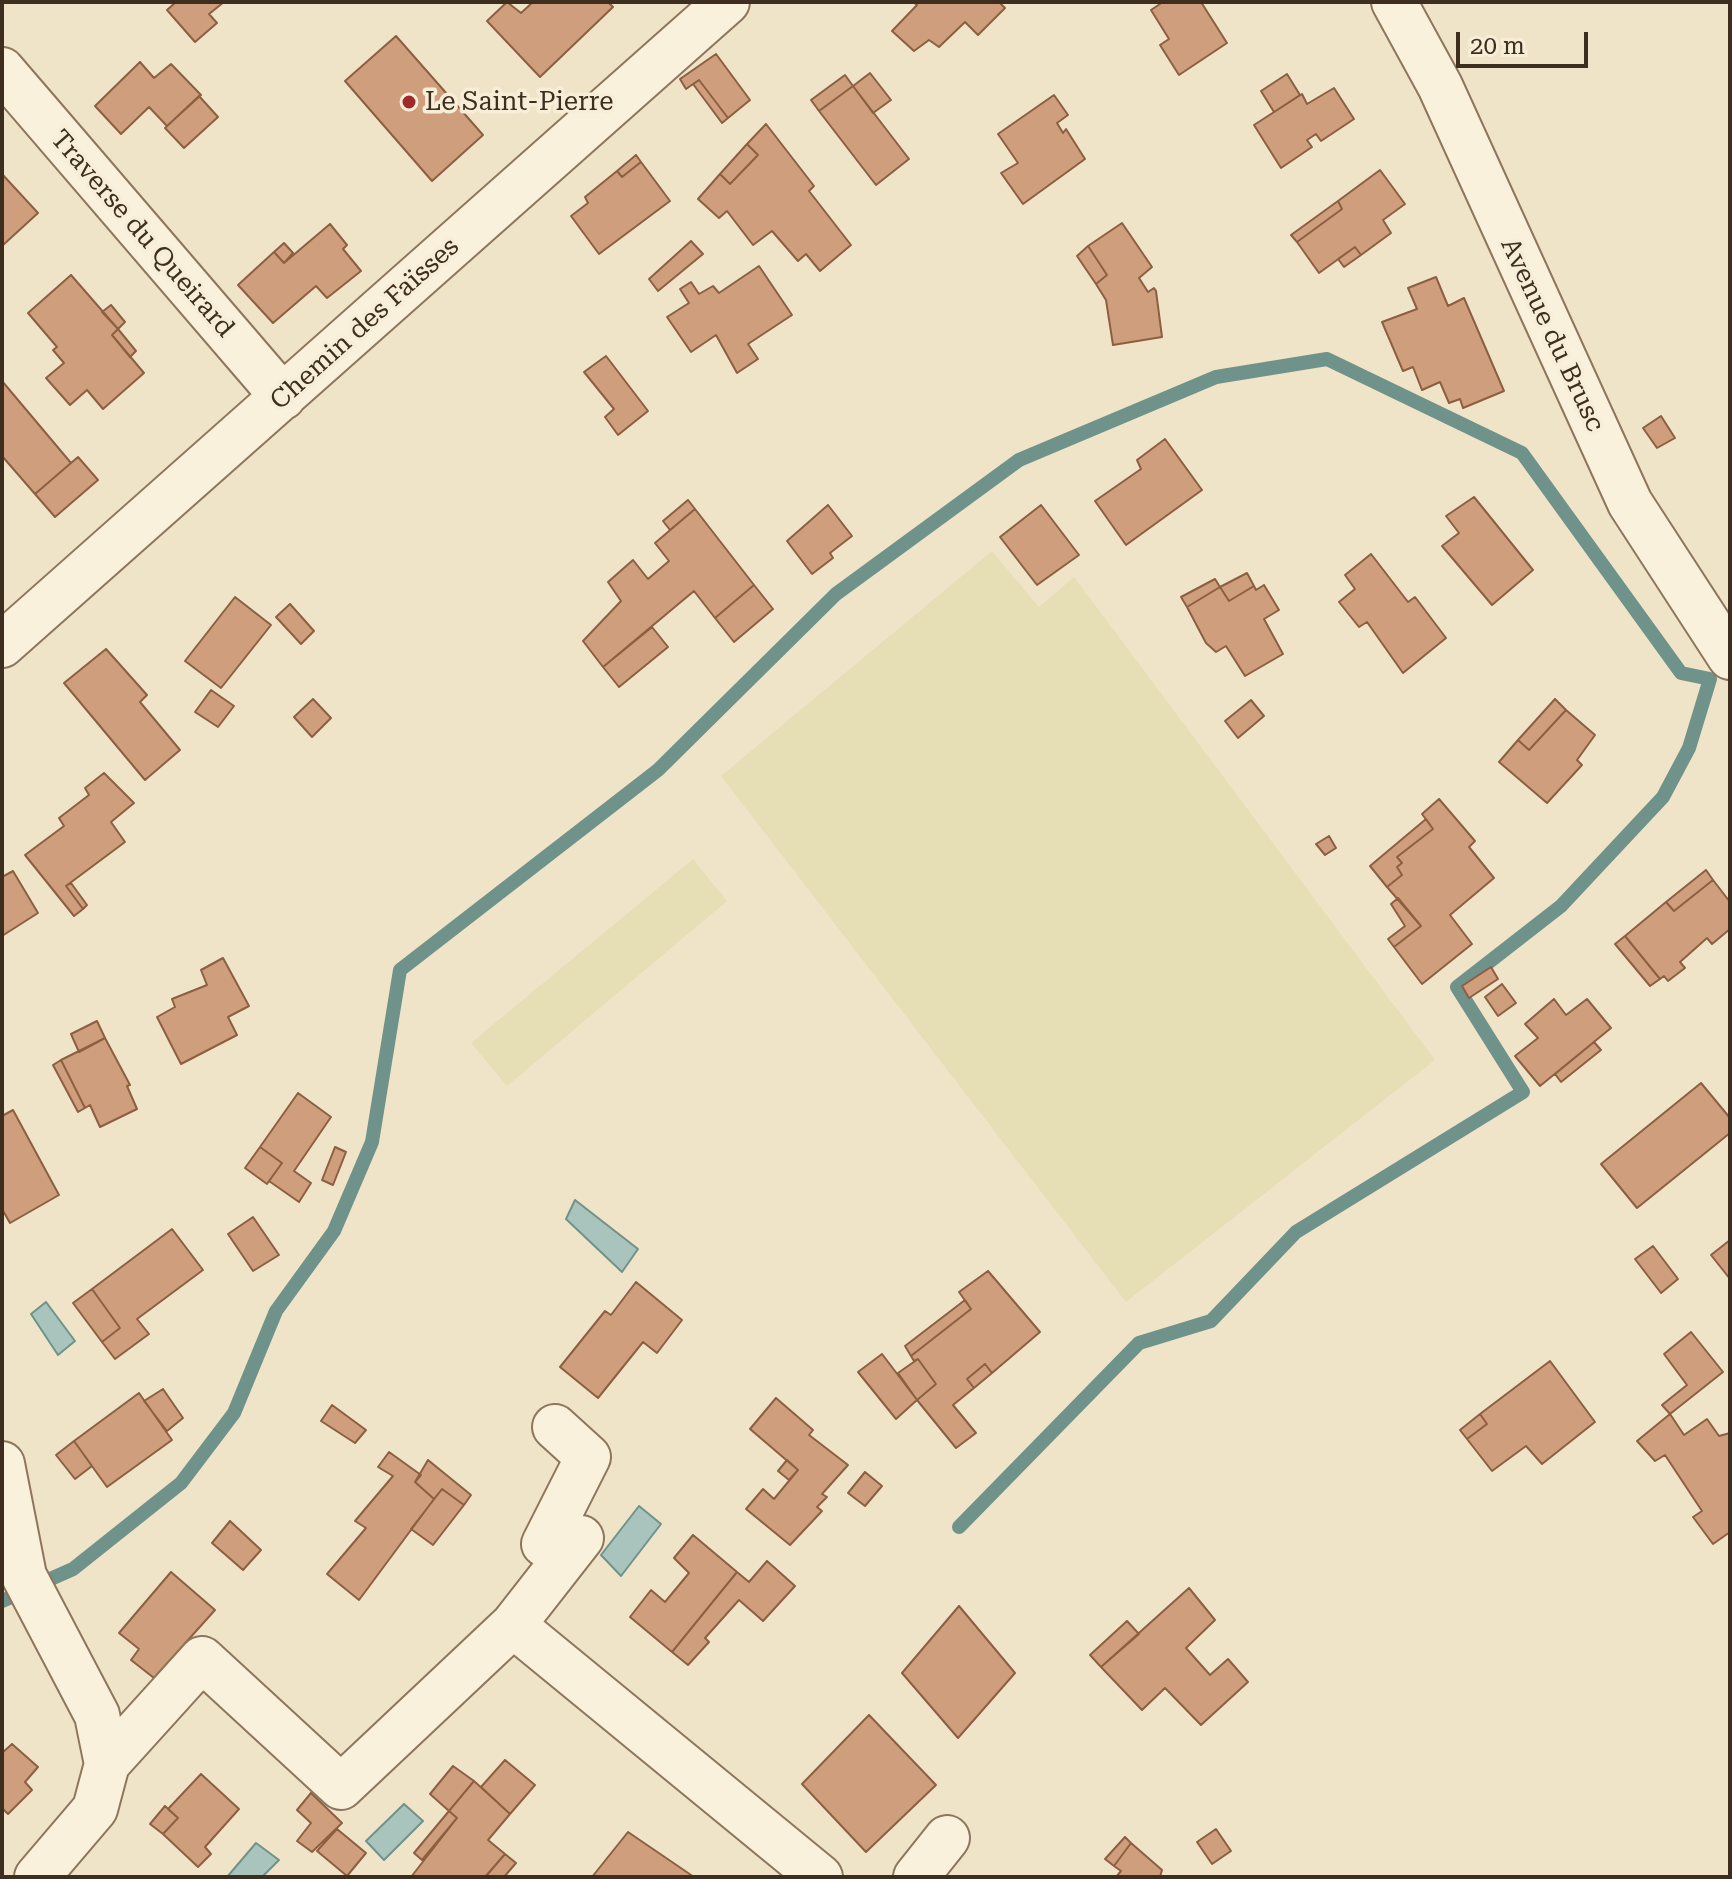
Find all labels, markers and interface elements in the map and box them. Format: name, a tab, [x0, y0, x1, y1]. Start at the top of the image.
scale bar	[1460, 16, 1592, 66]
text: 20 m	[1470, 32, 1525, 60]
place label: Le Saint-Pierre	[425, 86, 613, 118]
marker: Le Saint-Pierre	[400, 93, 418, 111]
street label: Traverse du Queirard	[44, 124, 240, 344]
street label: Chemin des Faïsses	[264, 231, 466, 417]
street label: Avenue du Brusc	[1493, 233, 1611, 437]

